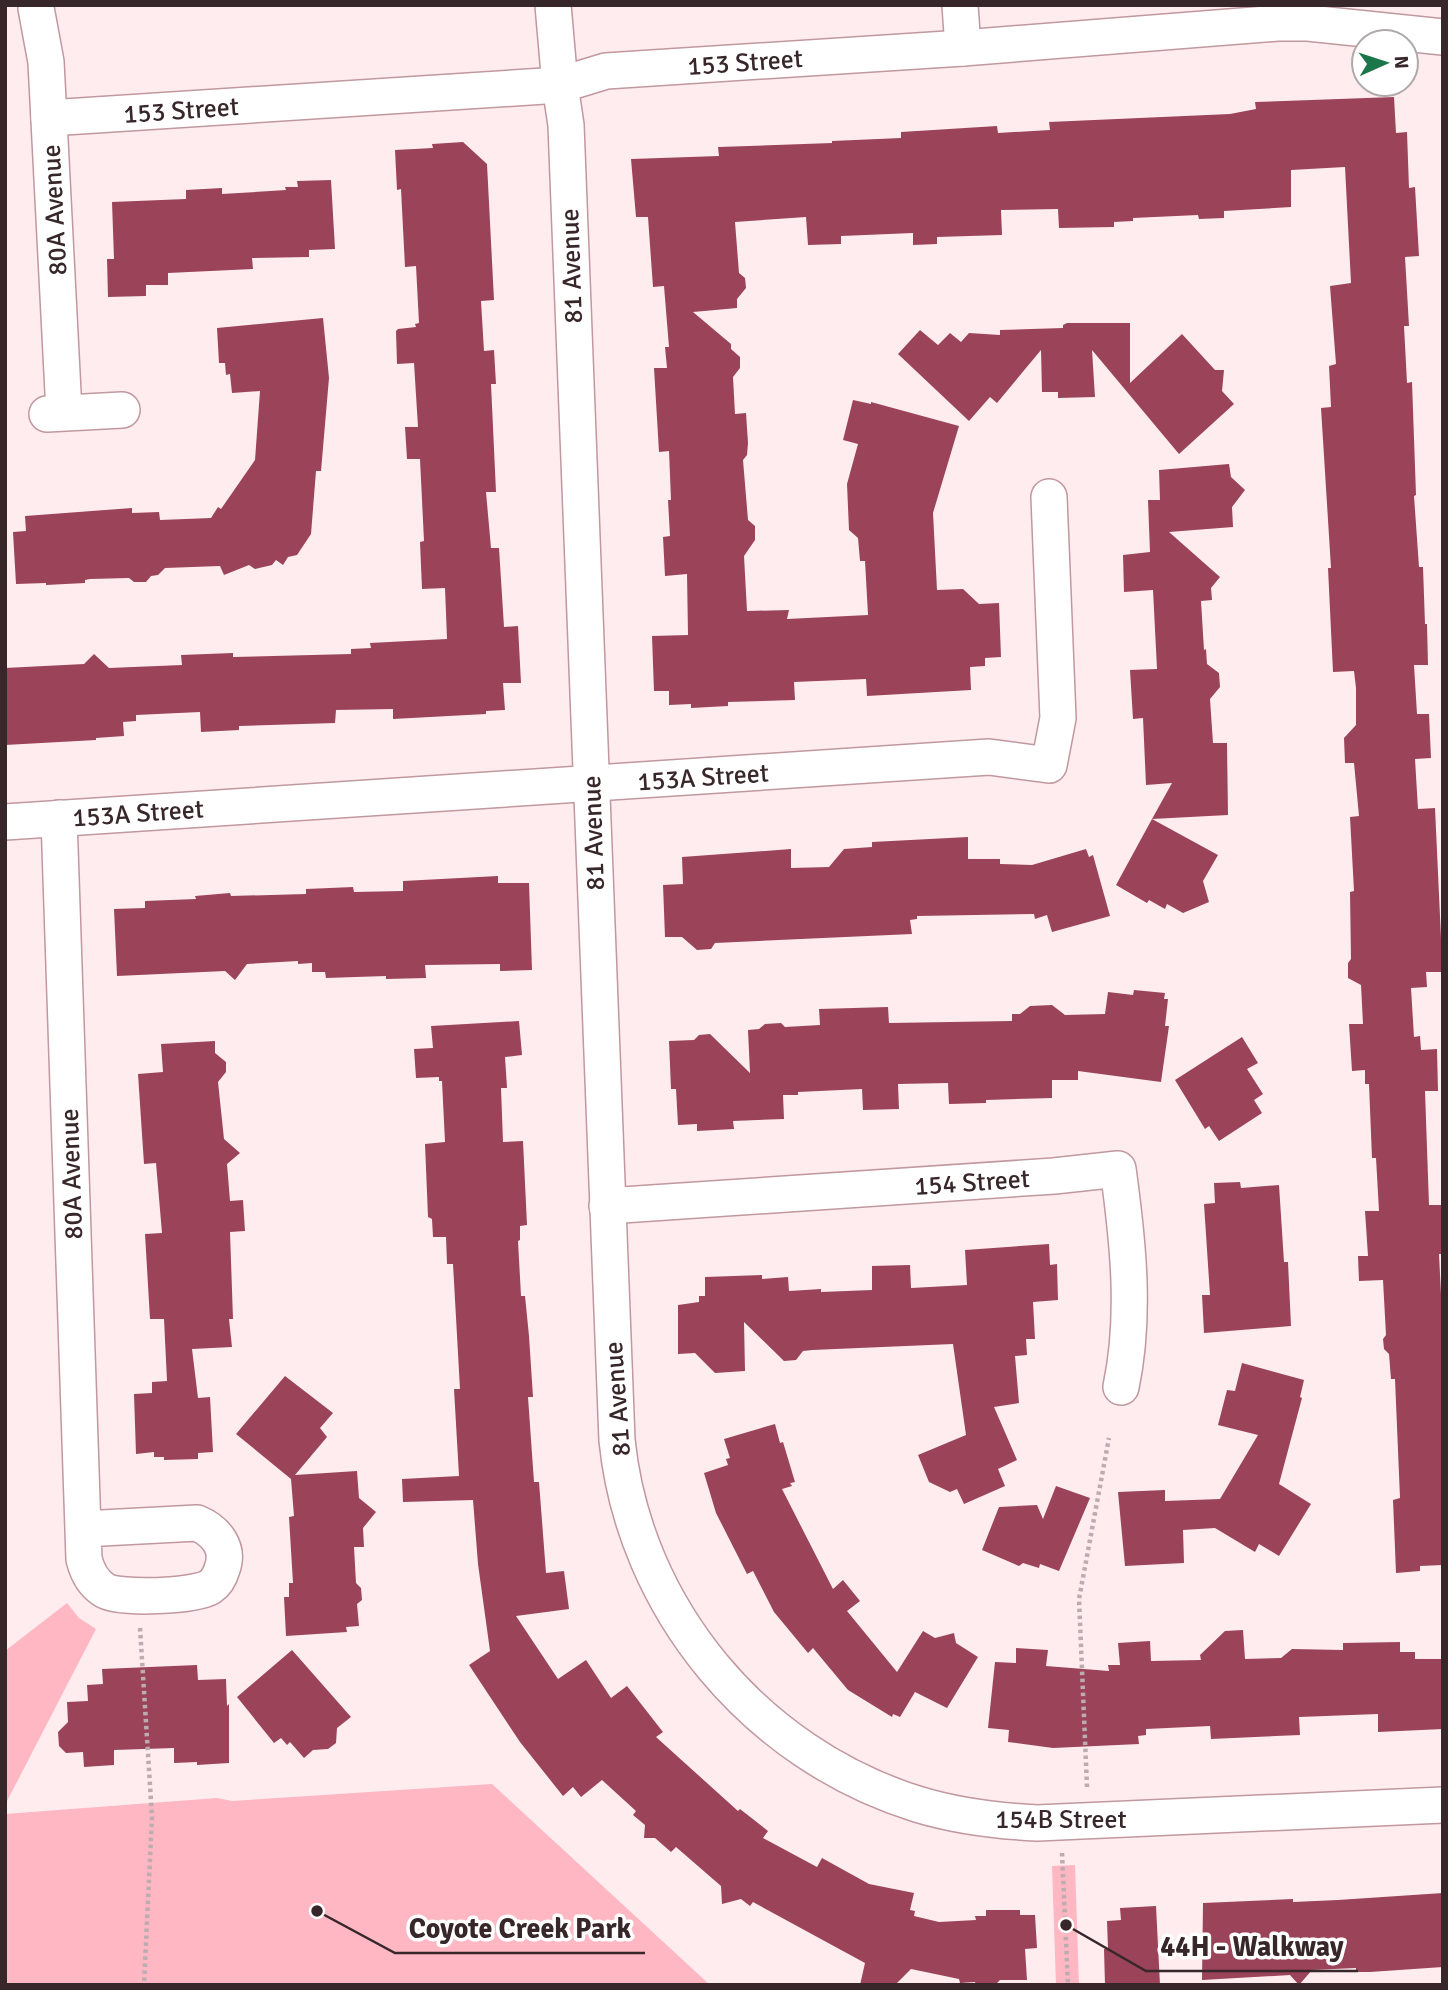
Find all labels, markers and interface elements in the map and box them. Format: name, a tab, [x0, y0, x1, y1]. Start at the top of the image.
north arrow	[1350, 28, 1420, 98]
street label: 153 Street	[686, 43, 804, 83]
text: N	[1389, 55, 1413, 69]
street label: 153 Street	[122, 91, 240, 131]
street label: 80A Avenue	[36, 144, 74, 276]
street label: 81 Avenue	[554, 208, 590, 324]
street label: 153A Street	[636, 757, 770, 799]
street label: 81 Avenue	[576, 775, 612, 891]
street label: 153A Street	[71, 793, 205, 835]
street label: 80A Avenue	[54, 1108, 90, 1240]
street label: 154 Street	[913, 1163, 1031, 1203]
street label: 81 Avenue	[598, 1340, 638, 1457]
street label: 154B Street	[995, 1804, 1127, 1836]
callout: Coyote Creek Park	[395, 1904, 645, 1953]
text: Coyote Creek Park	[409, 1912, 632, 1946]
callout: 44H - Walkway	[1146, 1922, 1358, 1971]
text: 44H - Walkway	[1160, 1930, 1344, 1964]

